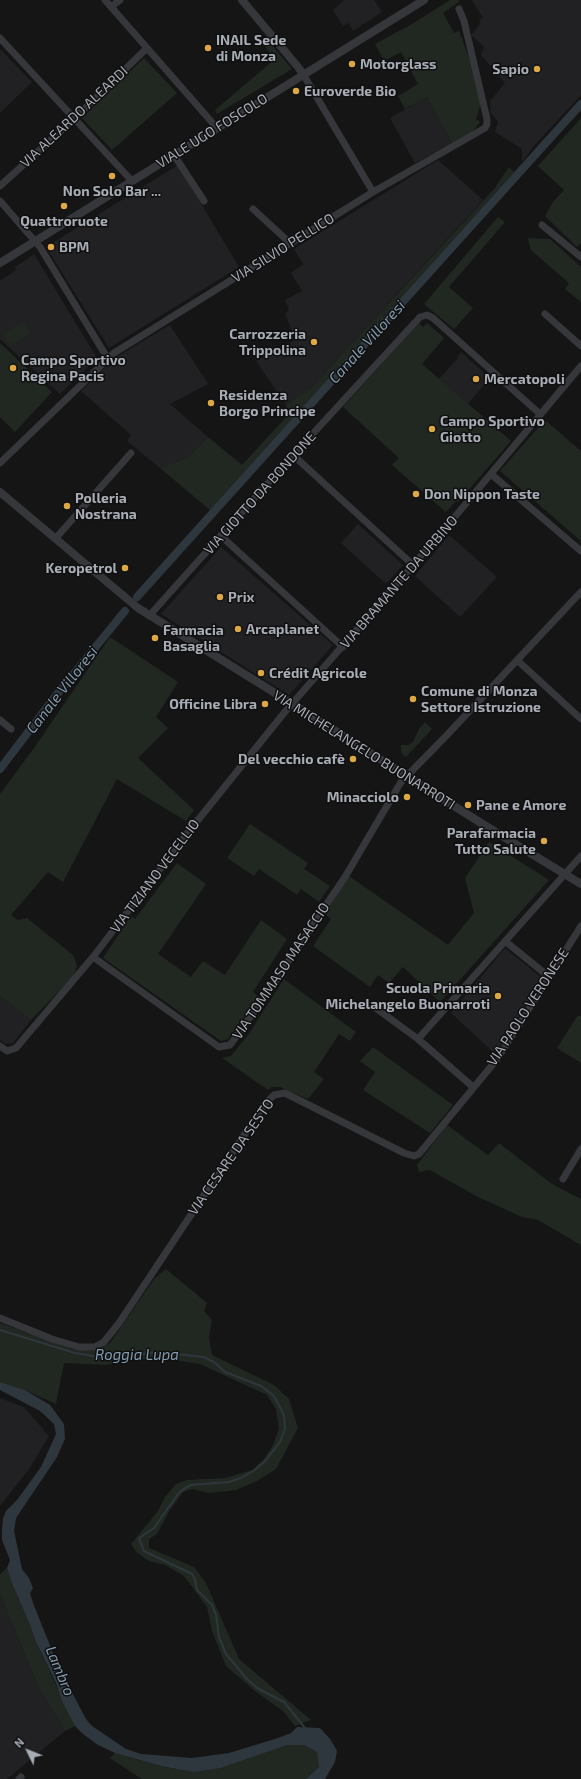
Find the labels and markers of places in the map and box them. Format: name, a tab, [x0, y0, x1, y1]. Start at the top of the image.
place label: INAIL Sede di Monza	[216, 32, 286, 64]
marker: INAIL Sede di Monza	[203, 43, 213, 53]
place label: Motorglass	[360, 56, 437, 72]
marker: Motorglass	[347, 59, 357, 69]
place label: Sapio	[492, 61, 529, 77]
marker: Sapio	[532, 64, 542, 74]
place label: Euroverde Bio	[304, 83, 396, 99]
marker: Euroverde Bio	[291, 86, 301, 96]
marker: Non Solo Bar ...	[107, 171, 117, 181]
place label: Non Solo Bar ...	[63, 183, 161, 199]
marker: Quattroruote	[59, 201, 69, 211]
place label: Quattroruote	[20, 213, 108, 229]
place label: BPM	[59, 239, 89, 255]
marker: BPM	[46, 242, 56, 252]
place label: Carrozzeria Trippolina	[229, 326, 306, 358]
marker: Carrozzeria Trippolina	[309, 337, 319, 347]
place label: Campo Sportivo Regina Pacis	[21, 352, 126, 384]
marker: Campo Sportivo Regina Pacis	[8, 363, 18, 373]
place label: Mercatopoli	[484, 371, 565, 387]
marker: Mercatopoli	[471, 374, 481, 384]
place label: Residenza Borgo Principe	[219, 387, 316, 420]
marker: Residenza Borgo Principe	[206, 398, 216, 408]
place label: Campo Sportivo Giotto	[440, 413, 545, 446]
marker: Campo Sportivo Giotto	[427, 424, 437, 434]
place label: Don Nippon Taste	[424, 486, 540, 502]
marker: Don Nippon Taste	[411, 489, 421, 499]
place label: Polleria Nostrana	[75, 490, 137, 522]
marker: Polleria Nostrana	[62, 501, 72, 511]
place label: Keropetrol	[46, 560, 117, 576]
marker: Keropetrol	[120, 563, 130, 573]
place label: Prix	[228, 589, 254, 605]
marker: Prix	[215, 592, 225, 602]
place label: Arcaplanet	[246, 621, 319, 637]
place label: Farmacia Basaglia	[163, 622, 224, 654]
marker: Arcaplanet	[233, 624, 243, 634]
marker: Farmacia Basaglia	[150, 633, 160, 643]
place label: Crédit Agricole	[269, 665, 367, 681]
marker: Crédit Agricole	[256, 668, 266, 678]
place label: Comune di Monza Settore Istruzione	[421, 683, 541, 716]
marker: Comune di Monza Settore Istruzione	[408, 694, 418, 704]
place label: Officine Libra	[169, 696, 257, 712]
marker: Officine Libra	[260, 699, 270, 709]
place label: Del vecchio cafè	[238, 751, 345, 767]
marker: Del vecchio cafè	[348, 754, 358, 764]
place label: Minacciolo	[327, 789, 399, 805]
marker: Minacciolo	[402, 792, 412, 802]
place label: Pane e Amore	[476, 797, 566, 813]
marker: Pane e Amore	[463, 800, 473, 810]
place label: Parafarmacia Tutto Salute	[447, 825, 536, 858]
marker: Parafarmacia Tutto Salute	[539, 836, 549, 846]
place label: Scuola Primaria Michelangelo Buonarroti	[325, 980, 490, 1012]
marker: Scuola Primaria Michelangelo Buonarroti	[493, 991, 503, 1001]

